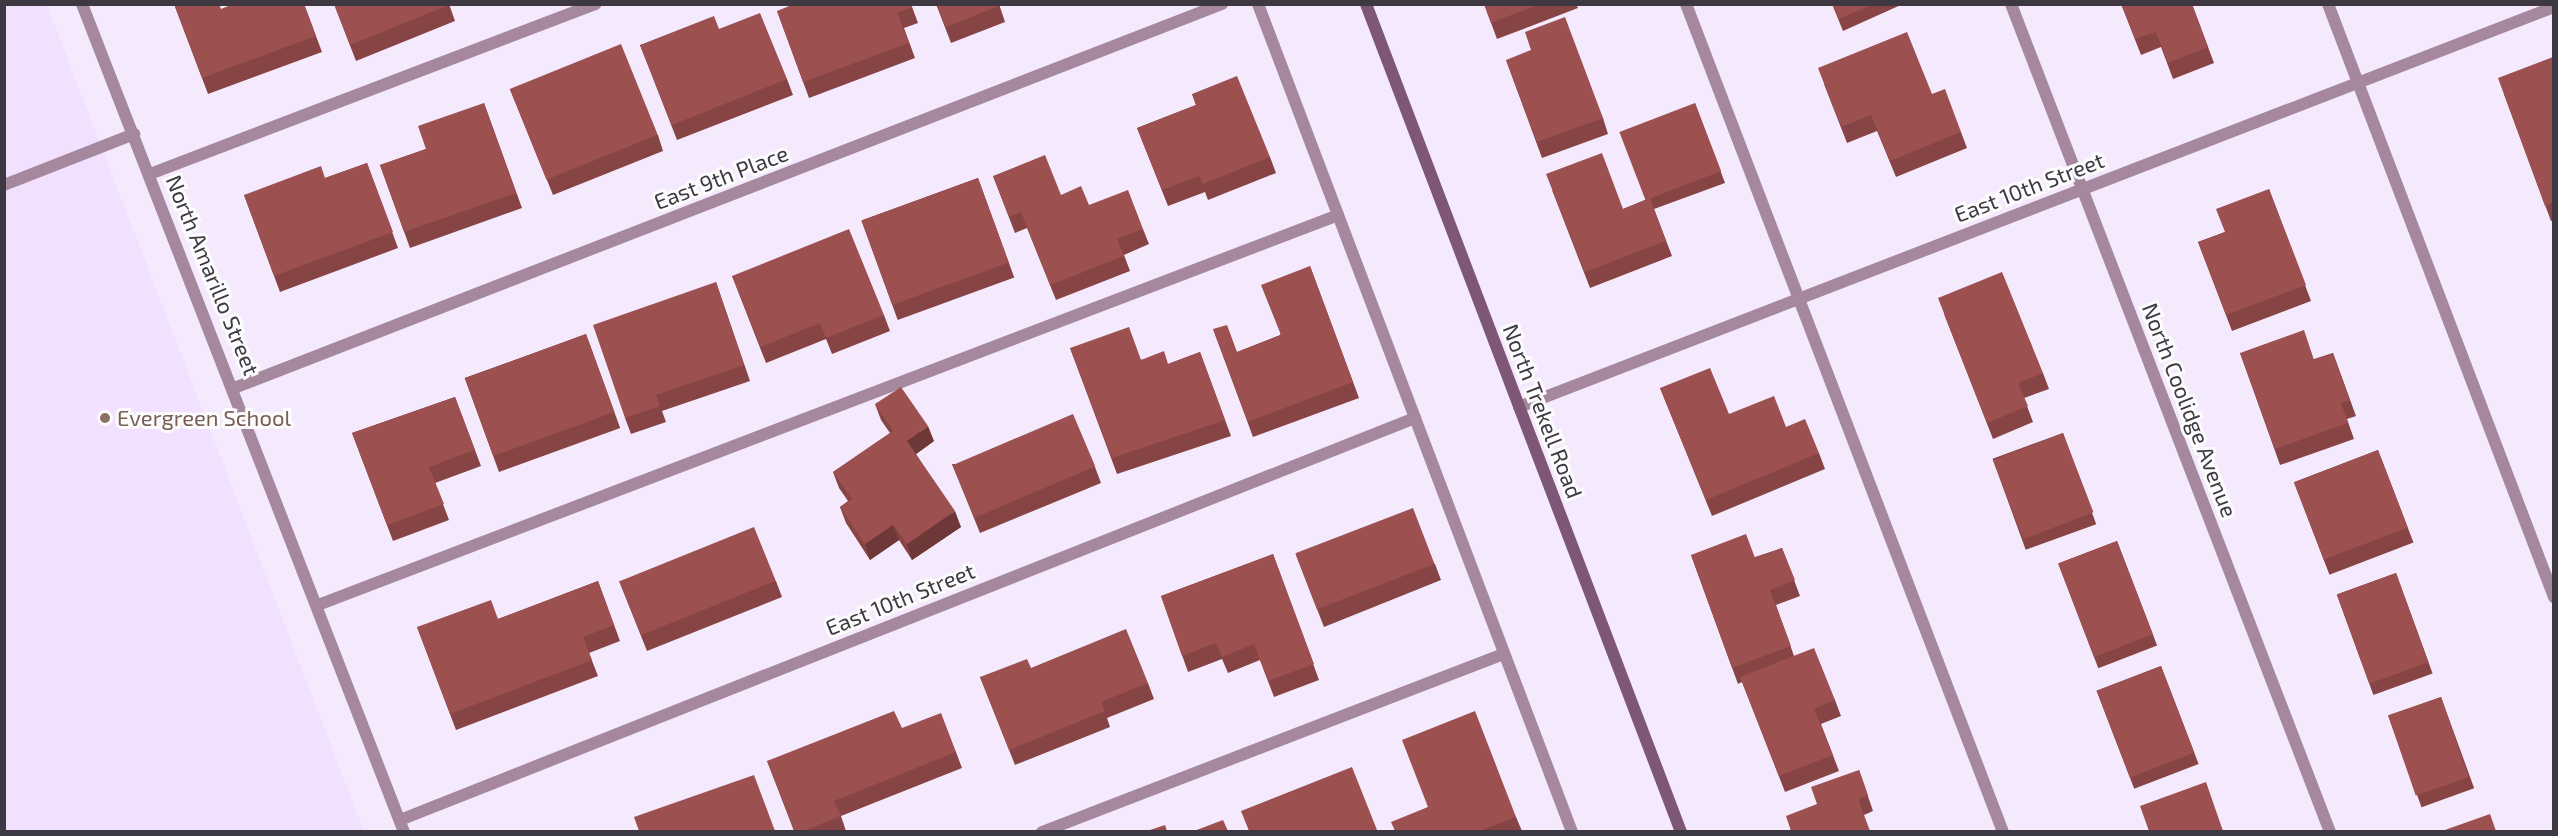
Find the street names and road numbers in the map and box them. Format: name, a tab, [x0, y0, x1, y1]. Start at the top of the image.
street label: East 9th Place	[650, 139, 792, 215]
street label: East 10th Street	[1950, 146, 2108, 228]
street label: North Amarillo Street	[161, 171, 265, 379]
street label: North Coolidge Avenue	[2137, 299, 2243, 521]
street label: North Trekell Road	[1497, 320, 1589, 502]
street label: East 10th Street	[822, 557, 978, 641]

